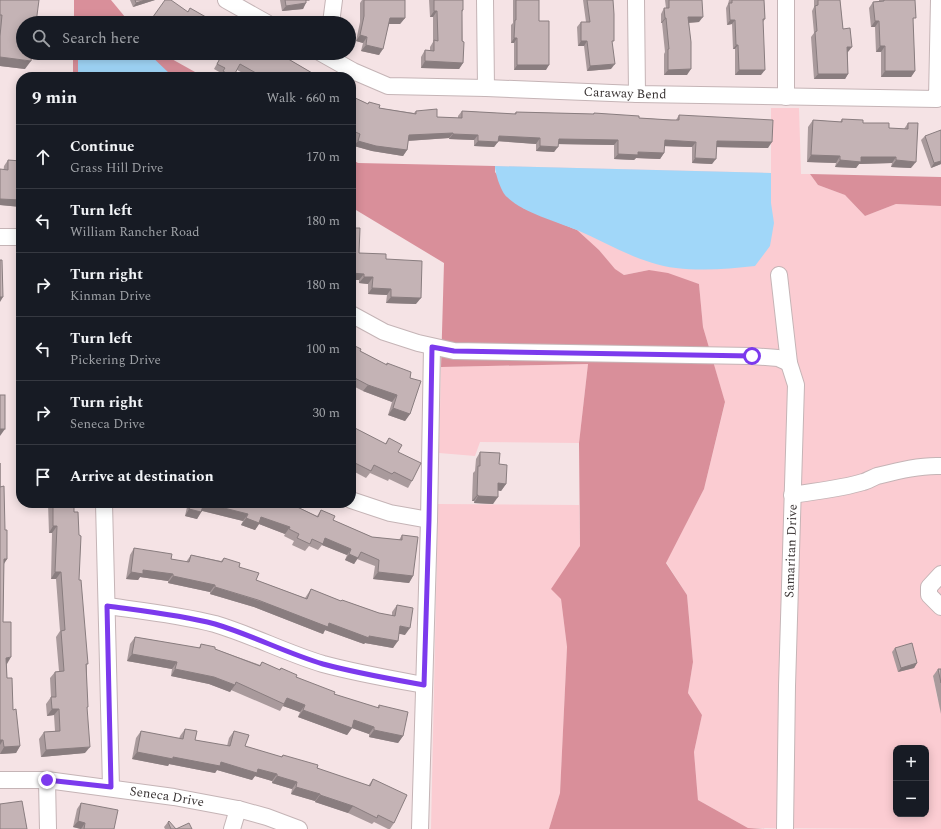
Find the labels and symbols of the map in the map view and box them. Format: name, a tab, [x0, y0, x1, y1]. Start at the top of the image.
street label: Caraway Bend	[583, 82, 667, 104]
route start	[743, 347, 761, 365]
street label: Samaritan Drive	[779, 504, 803, 598]
route end	[38, 771, 56, 789]
street label: Seneca Drive	[128, 781, 206, 812]

